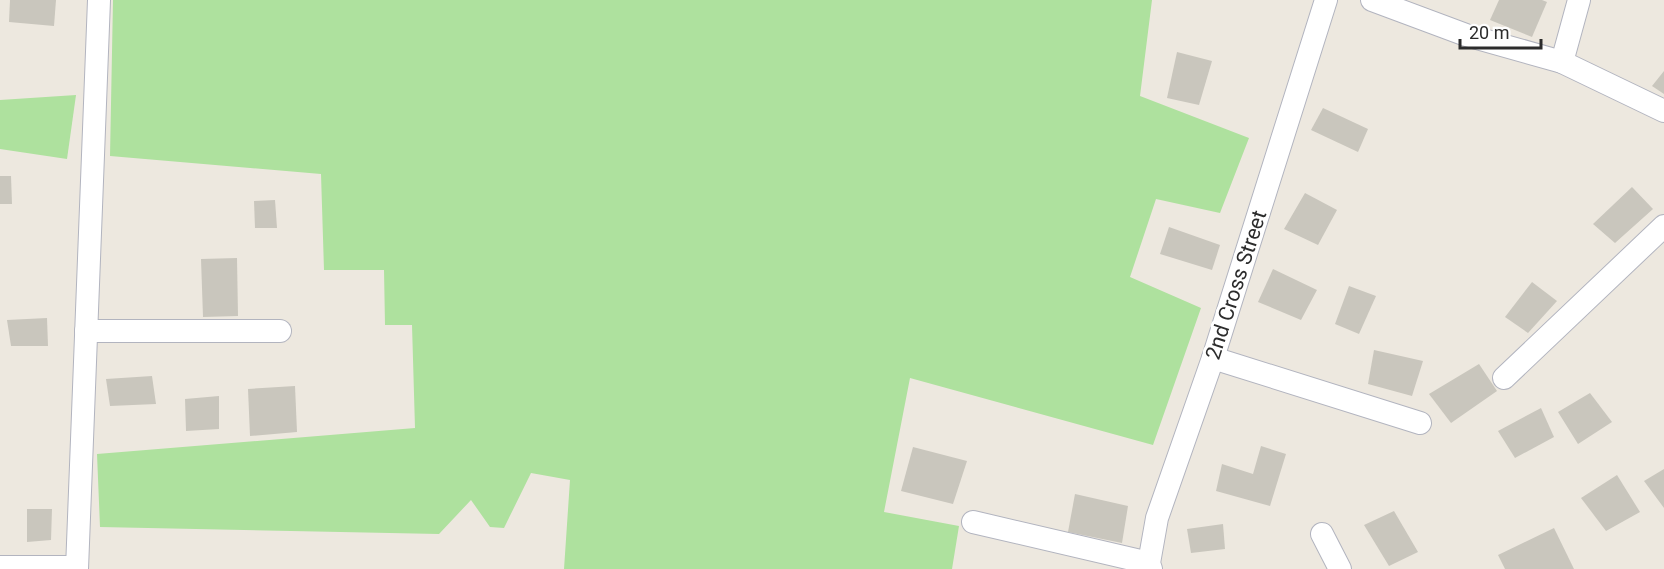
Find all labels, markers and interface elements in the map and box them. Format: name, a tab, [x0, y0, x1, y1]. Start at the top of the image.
scale bar	[1460, 12, 1541, 50]
text: 20 m	[1469, 22, 1509, 43]
street label: 2nd Cross Street	[1201, 207, 1271, 363]

